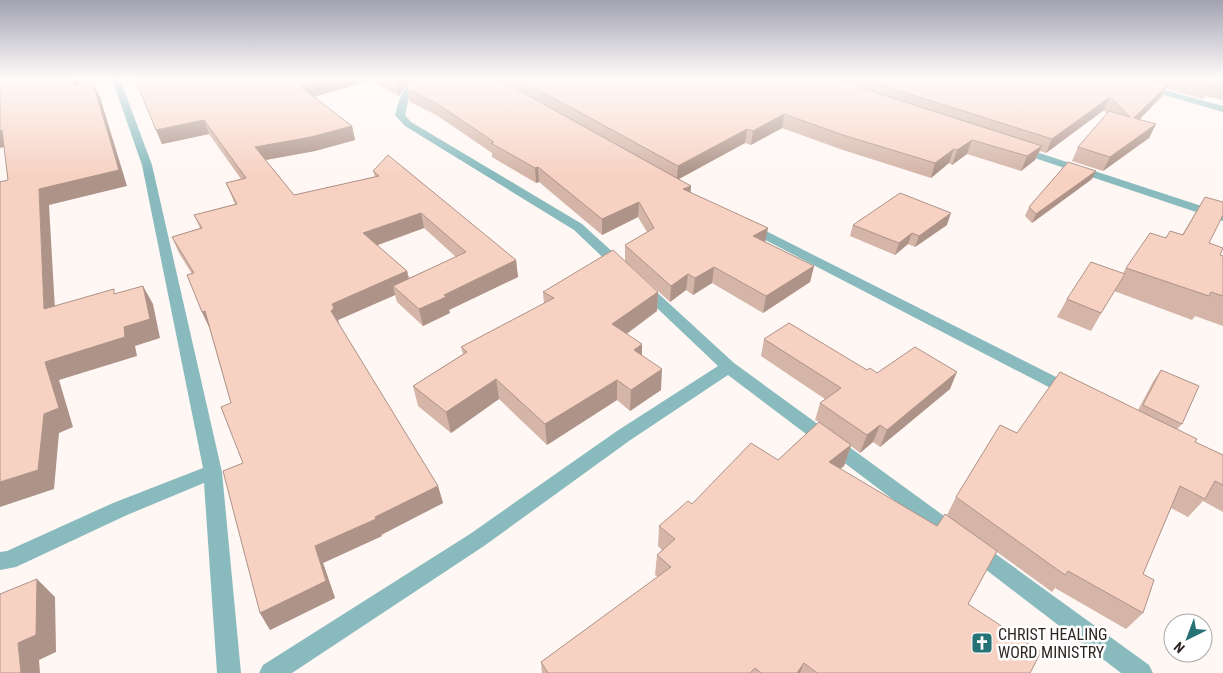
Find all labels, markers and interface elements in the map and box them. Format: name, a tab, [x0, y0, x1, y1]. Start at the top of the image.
north arrow	[1163, 613, 1213, 663]
place label: CHRIST HEALING WORD MINISTRY	[998, 625, 1108, 662]
church icon: CHRIST HEALING WORD MINISTRY	[970, 631, 994, 655]
text: N	[1171, 639, 1188, 656]

